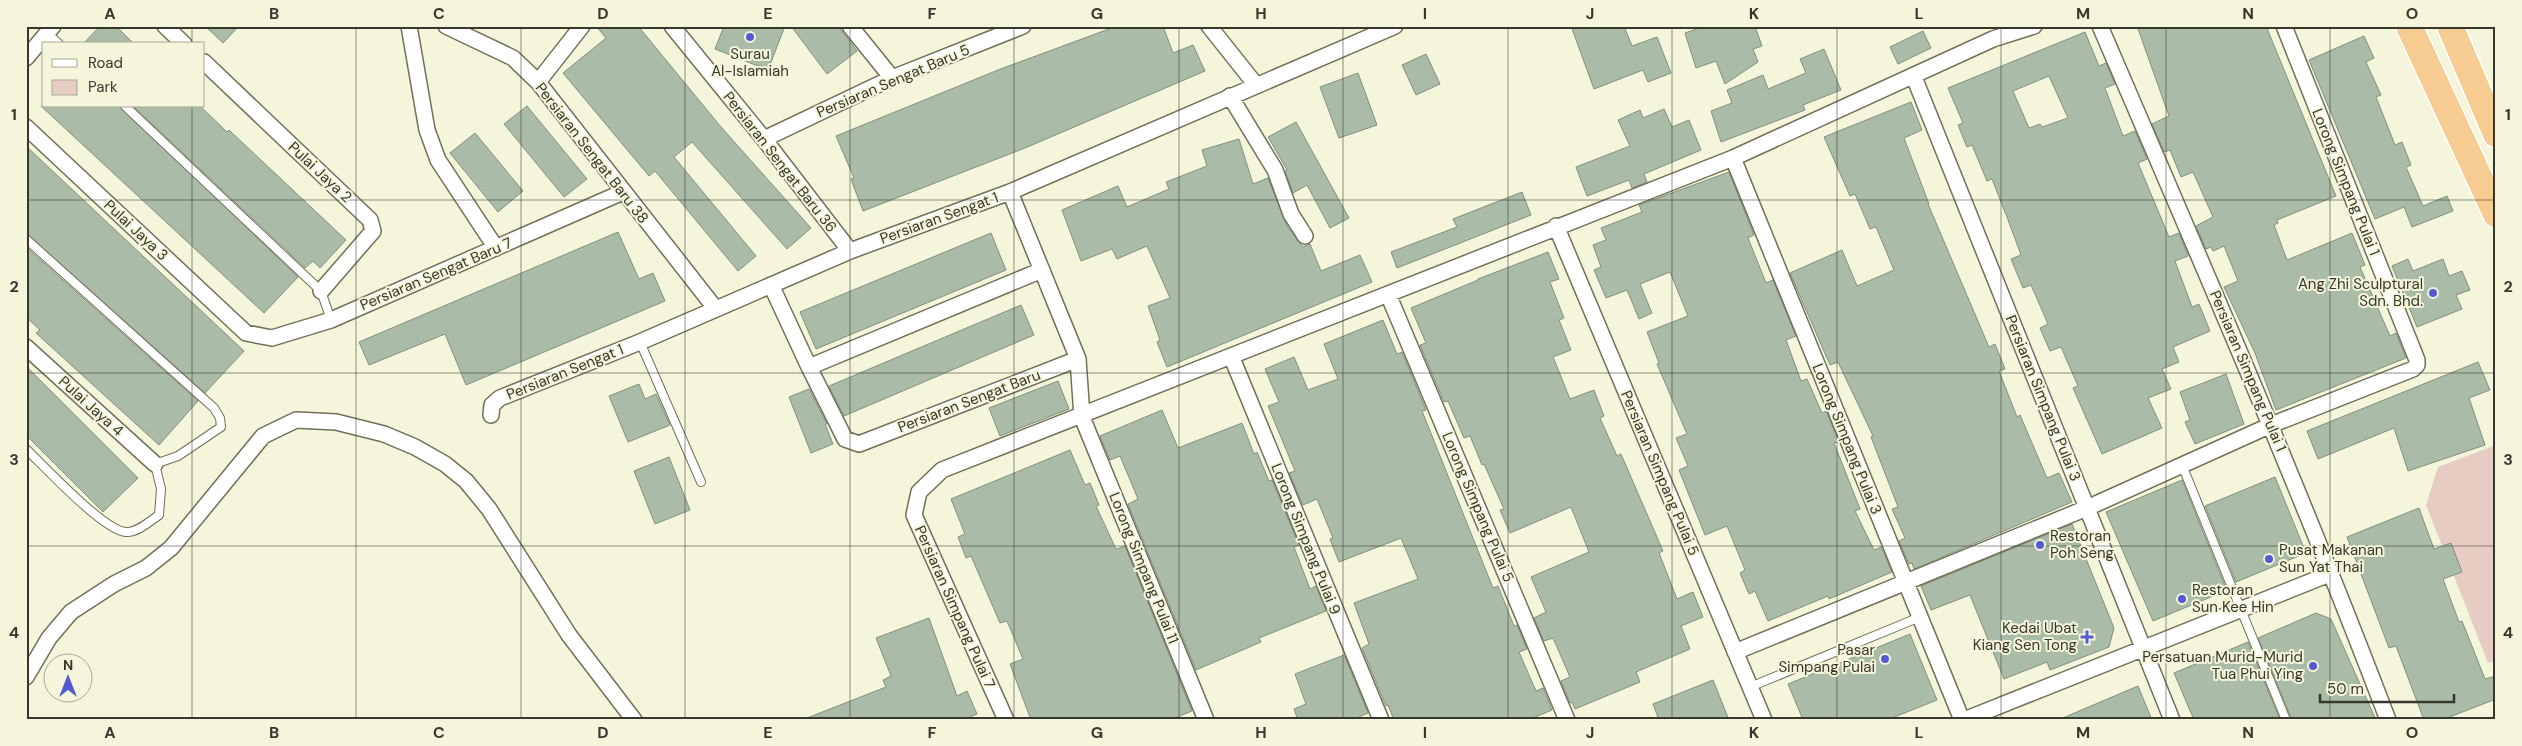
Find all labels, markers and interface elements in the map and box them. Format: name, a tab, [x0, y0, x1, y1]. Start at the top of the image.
text: A	[104, 3, 116, 24]
text: B	[269, 3, 279, 24]
text: C	[433, 3, 445, 24]
text: D	[597, 3, 609, 24]
text: E	[763, 3, 773, 24]
text: F	[928, 3, 937, 24]
text: G	[1091, 3, 1103, 24]
text: H	[1255, 3, 1267, 24]
text: I	[1423, 3, 1427, 24]
text: J	[1586, 3, 1594, 24]
text: K	[1749, 3, 1760, 24]
text: L	[1915, 3, 1924, 24]
text: M	[2076, 3, 2090, 24]
text: N	[2242, 3, 2254, 24]
text: O	[2406, 3, 2418, 24]
marker: Surau Al-Islamiah	[744, 31, 756, 43]
street label: Persiaran Sengat Baru 5	[813, 40, 973, 122]
legend	[42, 42, 205, 108]
place label: Surau Al-Islamiah	[711, 44, 789, 81]
text: Road	[88, 53, 123, 73]
text: Park	[88, 77, 118, 97]
street label: Persiaran Sengat Baru 38	[531, 79, 653, 227]
street label: Persiaran Sengat Baru 36	[719, 87, 841, 237]
text: 1	[11, 104, 17, 125]
text: 1	[2505, 104, 2511, 125]
street label: Lorong Simpang Pulai 1	[2307, 106, 2385, 258]
street label: Pulai Jaya 2	[284, 137, 356, 207]
street label: Persiaran Sengat 1	[877, 187, 1001, 249]
street label: Pulai Jaya 3	[100, 195, 172, 265]
street label: Persiaran Sengat Baru 7	[357, 233, 515, 315]
place label: Ang Zhi Sculptural Sdn. Bhd.	[2298, 274, 2423, 311]
text: 2	[9, 276, 19, 297]
text: 2	[2503, 276, 2513, 297]
street label: Persiaran Simpang Pulai 1	[2205, 287, 2291, 455]
marker: Ang Zhi Sculptural Sdn. Bhd.	[2427, 287, 2439, 299]
street label: Persiaran Simpang Pulai 3	[2001, 312, 2085, 484]
street label: Persiaran Sengat 1	[503, 339, 627, 405]
street label: Lorong Simpang Pulai 3	[1808, 361, 1886, 517]
street label: Persiaran Sengat Baru	[895, 365, 1043, 437]
street label: Pulai Jaya 4	[54, 371, 128, 441]
street label: Persiaran Simpang Pulai 5	[1616, 387, 1704, 559]
street label: Lorong Simpang Pulai 5	[1437, 429, 1519, 585]
text: 3	[9, 449, 19, 470]
text: 3	[2503, 449, 2513, 470]
street label: Lorong Simpang Pulai 9	[1266, 460, 1346, 618]
street label: Lorong Simpang Pulai 11	[1104, 489, 1184, 647]
street label: Persiaran Simpang Pulai 7	[910, 522, 1000, 692]
place label: Restoran Poh Seng	[2050, 526, 2114, 563]
marker: Restoran Poh Seng	[2034, 539, 2046, 551]
place label: Pusat Makanan Sun Yat Thai	[2279, 540, 2383, 577]
marker: Pusat Makanan Sun Yat Thai	[2263, 553, 2275, 565]
place label: Restoran Sun Kee Hin	[2192, 580, 2274, 617]
marker: Restoran Sun Kee Hin	[2176, 593, 2188, 605]
place label: Kedai Ubat Kiang Sen Tong	[1973, 618, 2077, 655]
text: 4	[9, 622, 19, 643]
text: 4	[2503, 622, 2513, 643]
marker: Kedai Ubat Kiang Sen Tong	[2081, 631, 2093, 643]
place label: Pasar Simpang Pulai	[1778, 640, 1875, 677]
place label: Persatuan Murid-Murid Tua Phui Ying	[2142, 647, 2303, 684]
marker: Pasar Simpang Pulai	[1879, 653, 1891, 665]
north arrow	[42, 654, 92, 704]
text: N	[63, 656, 73, 674]
marker: Persatuan Murid-Murid Tua Phui Ying	[2307, 660, 2319, 672]
scale bar	[2320, 671, 2453, 703]
text: 50 m	[2327, 679, 2364, 699]
text: A	[104, 722, 116, 743]
text: B	[269, 722, 279, 743]
text: C	[433, 722, 445, 743]
text: D	[597, 722, 609, 743]
text: E	[763, 722, 773, 743]
text: F	[928, 722, 937, 743]
text: G	[1091, 722, 1103, 743]
text: H	[1255, 722, 1267, 743]
text: I	[1423, 722, 1427, 743]
text: J	[1586, 722, 1594, 743]
text: K	[1749, 722, 1760, 743]
text: L	[1915, 722, 1924, 743]
text: M	[2076, 722, 2090, 743]
text: N	[2242, 722, 2254, 743]
text: O	[2406, 722, 2418, 743]

